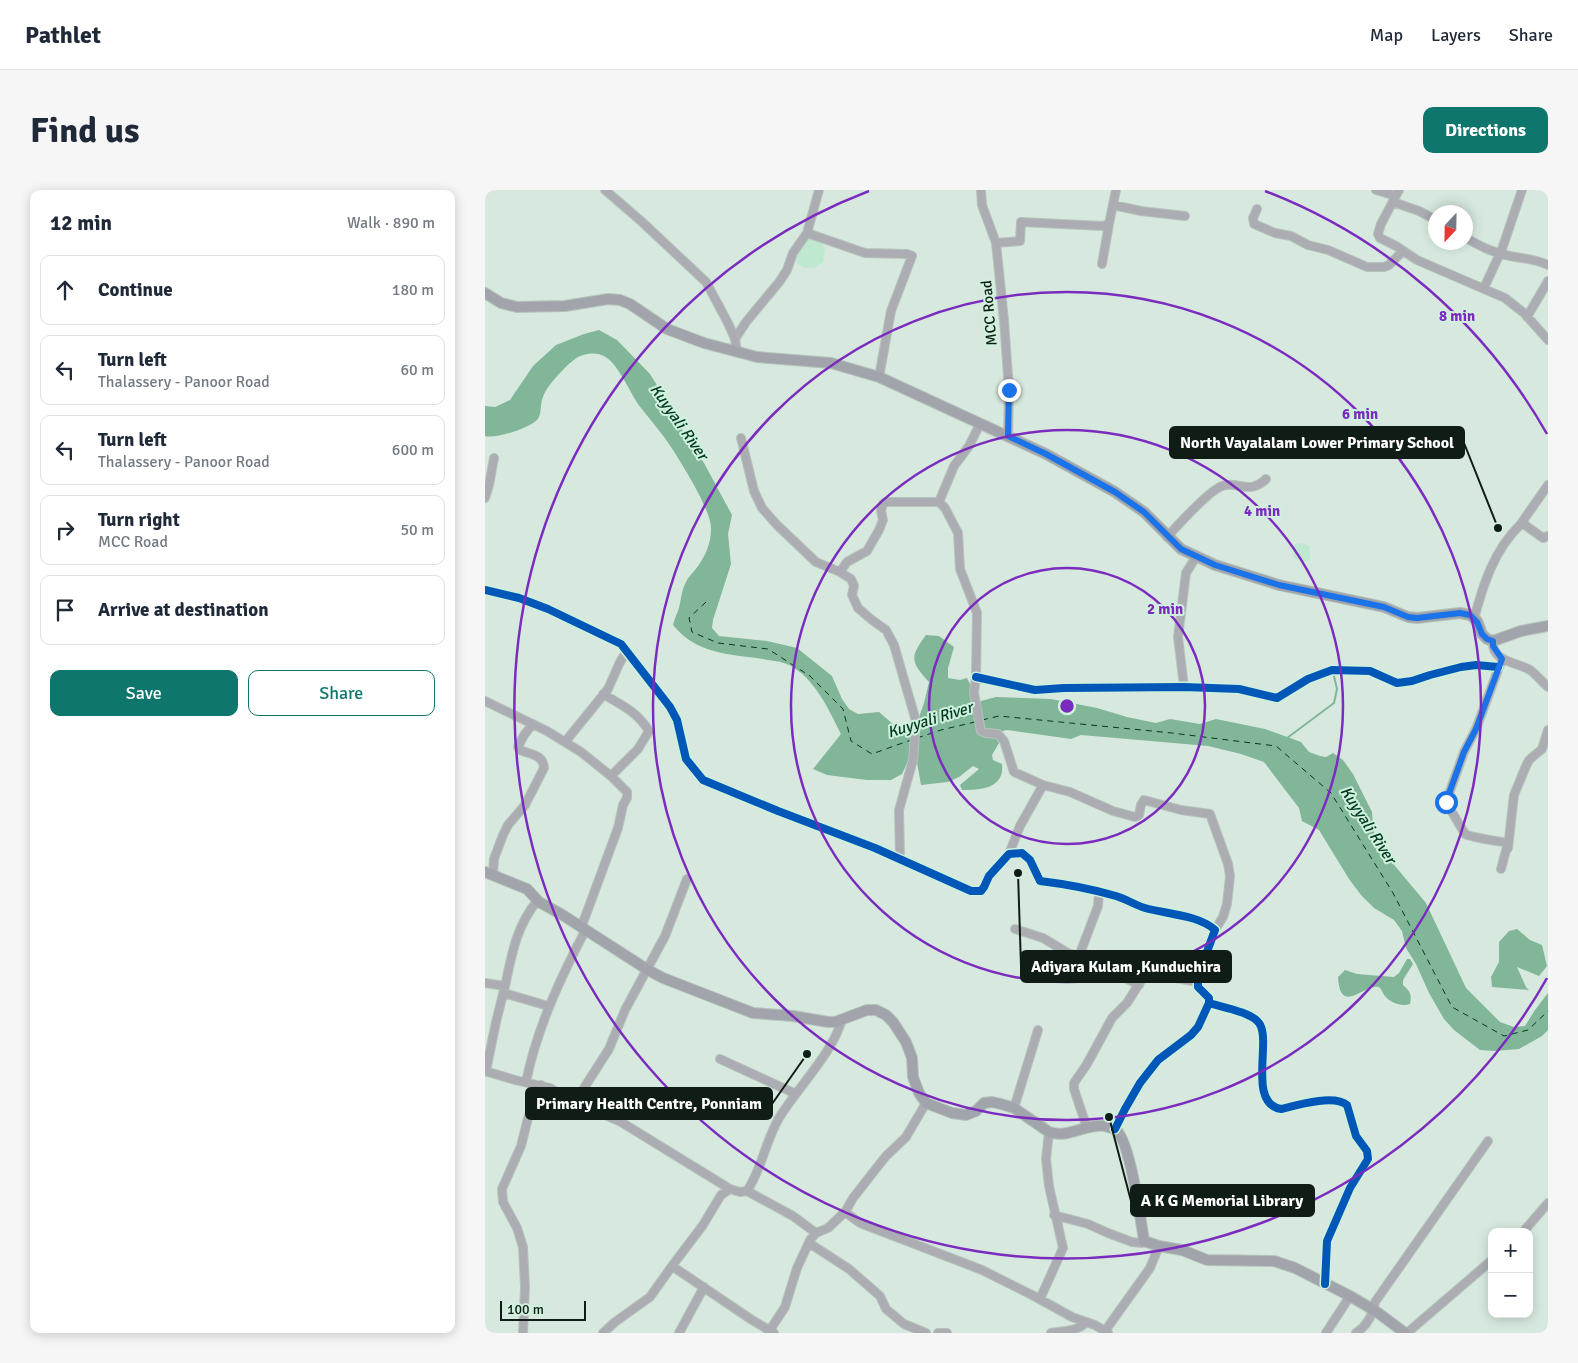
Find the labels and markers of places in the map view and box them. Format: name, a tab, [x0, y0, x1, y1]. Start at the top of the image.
callout: North Vayalalam Lower Primary School	[1170, 427, 1464, 458]
centre of rings	[1058, 697, 1076, 715]
callout: Adiyara Kulam ,Kunduchira	[1021, 951, 1231, 982]
callout: Primary Health Centre, Ponniam	[526, 1088, 772, 1119]
callout: A K G Memorial Library	[1131, 1185, 1314, 1216]

